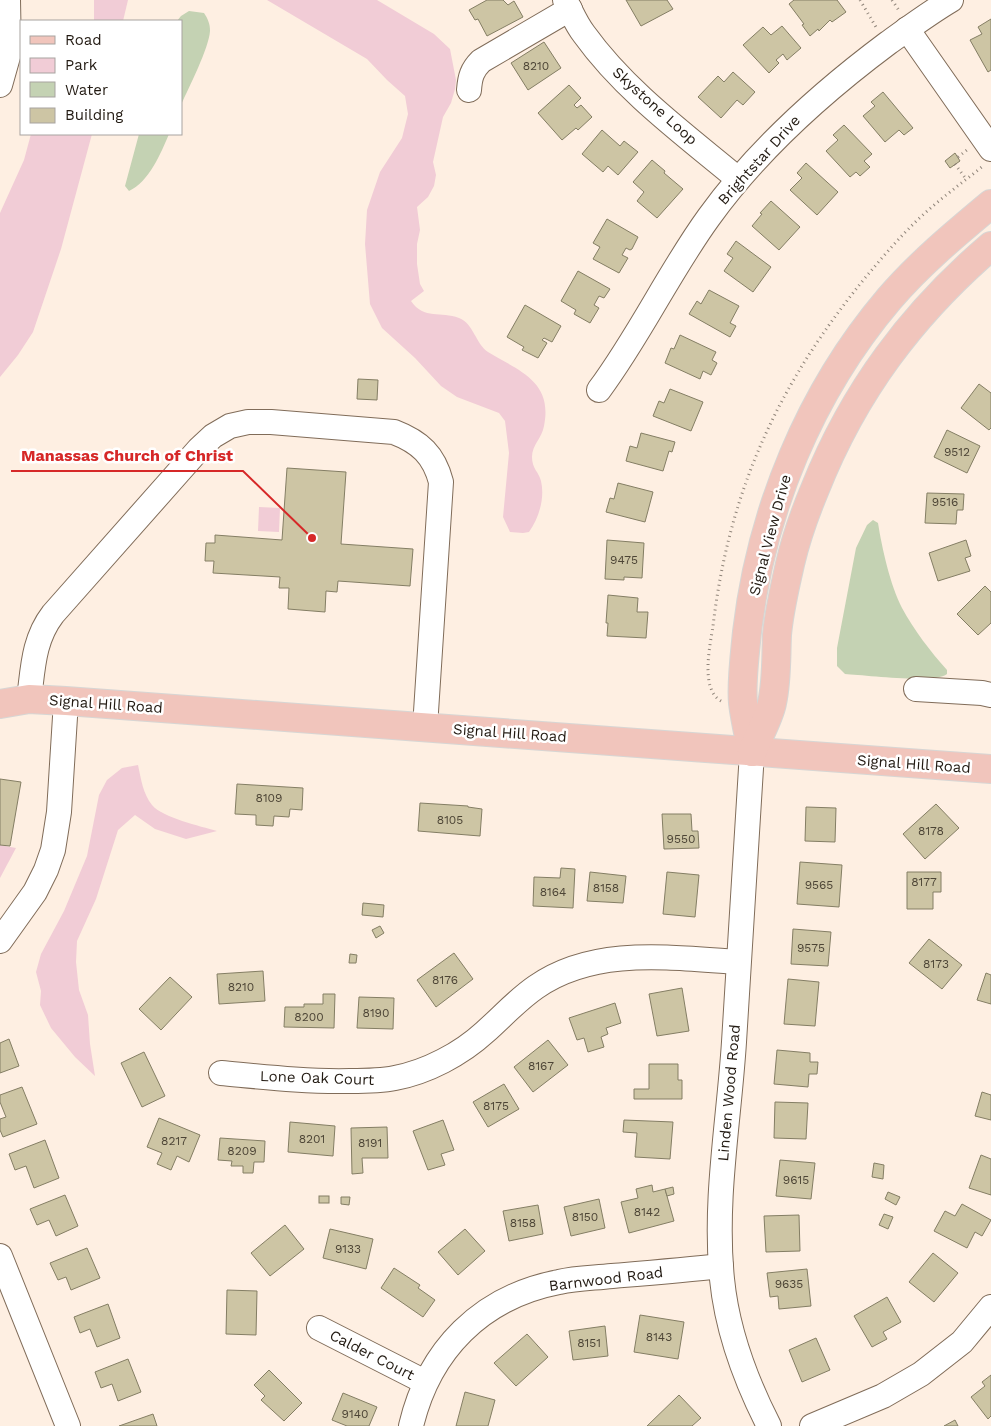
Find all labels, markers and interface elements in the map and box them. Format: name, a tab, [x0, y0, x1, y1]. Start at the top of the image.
legend	[20, 20, 182, 135]
text: Road	[65, 31, 102, 49]
text: Park	[65, 56, 98, 74]
house number: 8210	[523, 59, 549, 73]
street label: Skystone Loop	[609, 63, 701, 149]
text: Water	[65, 81, 108, 99]
text: Building	[65, 106, 123, 124]
street label: Brightstar Drive	[714, 112, 804, 208]
callout: Manassas Church of Christ	[11, 440, 243, 471]
house number: 9512	[944, 445, 970, 459]
text: Manassas Church of Christ	[21, 446, 233, 465]
street label: Signal View Drive	[745, 472, 795, 598]
house number: 9516	[932, 495, 958, 509]
house number: 9475	[610, 553, 638, 567]
street label: Signal Hill Road	[49, 691, 163, 717]
street label: Signal Hill Road	[453, 720, 567, 746]
street label: Signal Hill Road	[857, 751, 971, 777]
house number: 8109	[256, 791, 282, 805]
house number: 8105	[437, 813, 463, 827]
house number: 8178	[918, 824, 944, 838]
house number: 9550	[667, 832, 695, 846]
house number: 8177	[911, 875, 937, 889]
house number: 9565	[805, 878, 833, 892]
house number: 8158	[593, 881, 619, 895]
house number: 8164	[540, 885, 566, 899]
house number: 9575	[797, 941, 825, 955]
house number: 8173	[923, 957, 949, 971]
house number: 8176	[432, 973, 458, 987]
house number: 8210	[228, 980, 254, 994]
house number: 8190	[363, 1006, 389, 1020]
house number: 8200	[294, 1010, 324, 1024]
street label: Linden Wood Road	[714, 1024, 744, 1162]
house number: 8167	[528, 1059, 554, 1073]
street label: Lone Oak Court	[260, 1067, 375, 1089]
house number: 8175	[483, 1099, 509, 1113]
house number: 8201	[299, 1132, 325, 1146]
house number: 8217	[161, 1134, 187, 1148]
house number: 8191	[358, 1136, 382, 1150]
house number: 8209	[227, 1144, 257, 1158]
house number: 9615	[783, 1173, 809, 1187]
house number: 8142	[634, 1205, 660, 1219]
house number: 8150	[572, 1210, 598, 1224]
house number: 8158	[510, 1216, 536, 1230]
house number: 9133	[335, 1242, 361, 1256]
street label: Barnwood Road	[548, 1263, 664, 1295]
house number: 9635	[775, 1277, 803, 1291]
street label: Calder Court	[327, 1326, 418, 1384]
house number: 8143	[646, 1330, 672, 1344]
house number: 8151	[577, 1336, 601, 1350]
house number: 9140	[342, 1407, 368, 1421]

